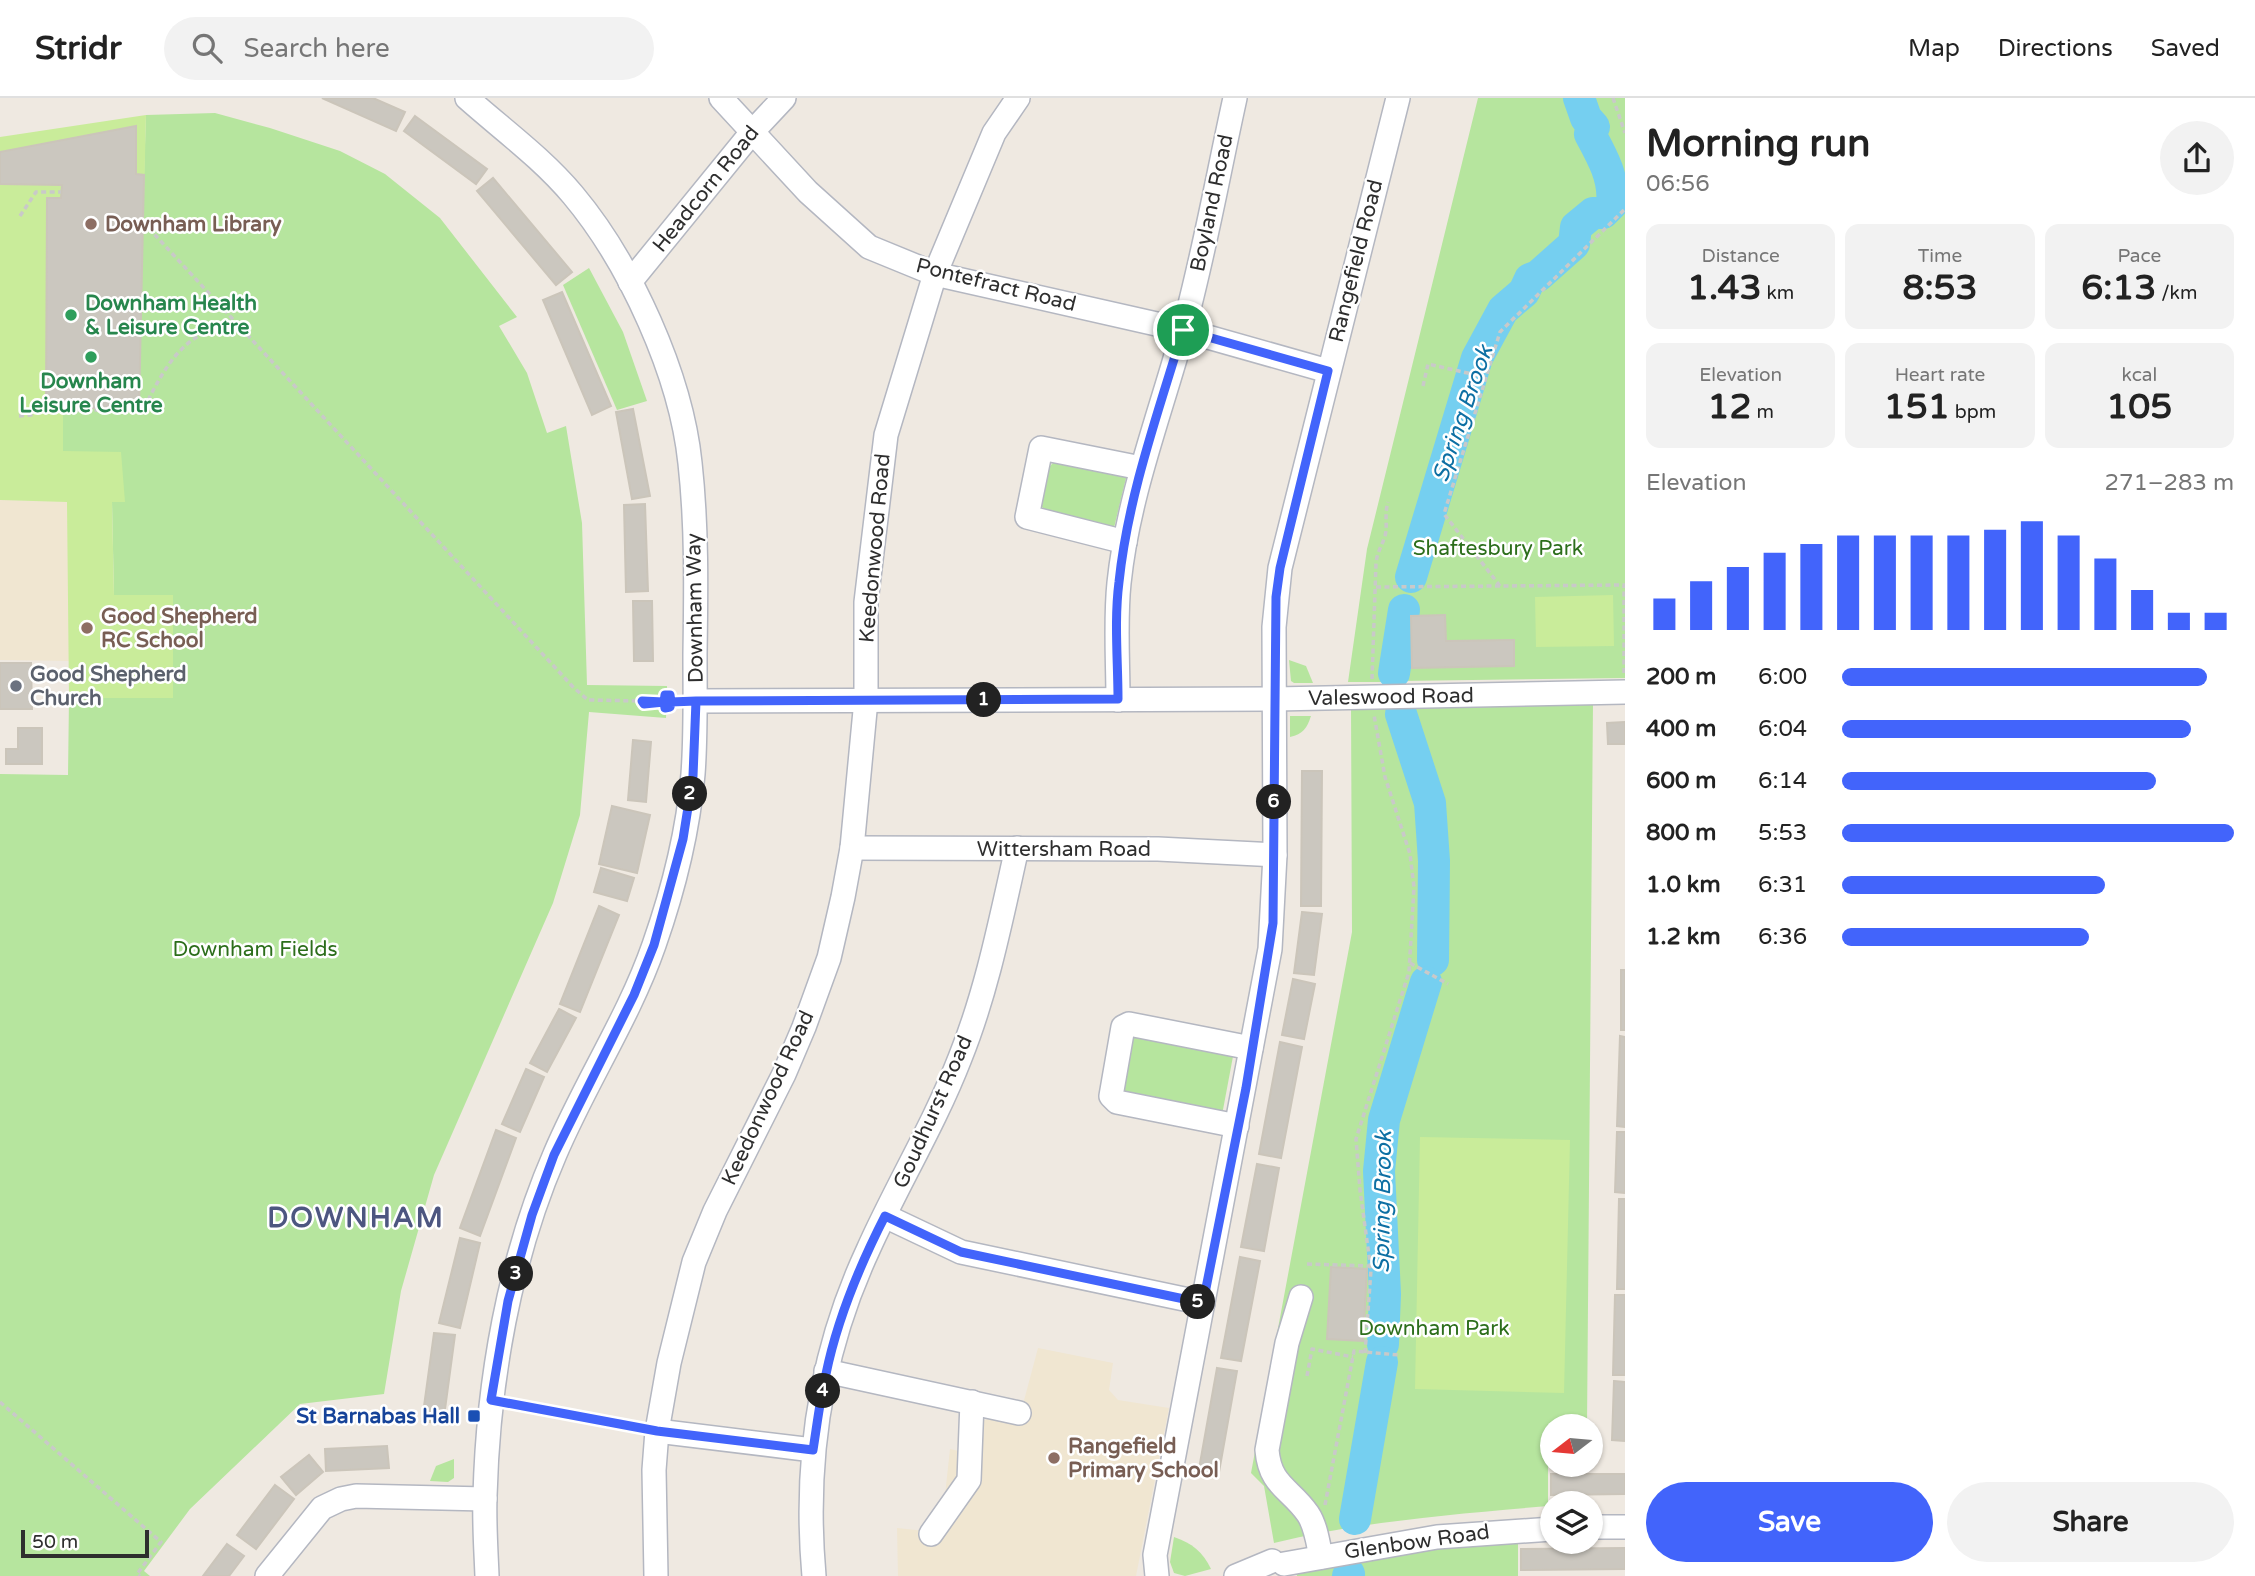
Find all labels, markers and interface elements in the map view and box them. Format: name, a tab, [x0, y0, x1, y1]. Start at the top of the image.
search box	[164, 17, 654, 80]
text: Stridr	[35, 29, 122, 68]
icon: search	[188, 29, 226, 67]
text: Search here	[244, 33, 390, 64]
text: Map	[1908, 34, 1960, 63]
text: Directions	[1998, 34, 2113, 63]
text: Saved	[2151, 34, 2220, 63]
street label: Headcorn Road	[647, 121, 765, 257]
text: Morning run	[1646, 121, 1870, 167]
button: share	[2160, 121, 2234, 195]
street label: Boyland Road	[1185, 132, 1239, 274]
text: 06:56	[1646, 170, 1710, 198]
street label: Rangefield Road	[1324, 177, 1388, 345]
place label: Downham Library	[105, 212, 282, 237]
marker: Downham Library	[83, 216, 99, 232]
text: Distance	[1702, 245, 1780, 267]
text: Time	[1918, 245, 1962, 267]
text: Pace	[2117, 245, 2161, 267]
street label: Pontefract Road	[913, 253, 1079, 317]
text: 1.43	[1687, 267, 1761, 309]
text: 8:53	[1902, 267, 1978, 309]
text: 6:13	[2081, 267, 2156, 309]
text: km	[1761, 282, 1794, 304]
text: /km	[2156, 282, 2197, 304]
place label: Downham Health & Leisure Centre	[85, 291, 257, 340]
pin	[1153, 300, 1213, 360]
marker: Downham Health & Leisure Centre	[63, 307, 79, 323]
icon: arrive	[1164, 311, 1202, 349]
water label: Spring Brook	[1427, 341, 1500, 486]
marker: Downham Leisure Centre	[83, 349, 99, 365]
text: Elevation	[1699, 364, 1782, 386]
text: Heart rate	[1895, 364, 1985, 386]
text: kcal	[2121, 364, 2157, 386]
place label: Downham Leisure Centre	[19, 369, 163, 418]
text: 12	[1707, 386, 1751, 428]
text: 151	[1884, 386, 1950, 428]
text: 105	[2106, 386, 2172, 428]
text: m	[1751, 401, 1774, 423]
text: bpm	[1950, 401, 1996, 423]
street label: Keedonwood Road	[854, 452, 896, 644]
text: Elevation	[1646, 469, 1747, 497]
text: 271–283 m	[2105, 469, 2234, 497]
street label: Downham Way	[681, 533, 709, 683]
park label: Shaftesbury Park	[1413, 536, 1583, 561]
place label: Good Shepherd RC School	[101, 604, 258, 653]
marker: Good Shepherd RC School	[79, 620, 95, 636]
place label: Good Shepherd Church	[30, 662, 187, 711]
text: 200 m	[1646, 663, 1716, 691]
text: 6:00	[1758, 663, 1807, 691]
marker: Good Shepherd Church	[8, 678, 24, 694]
pin: 1	[967, 682, 1002, 718]
street label: Valeswood Road	[1308, 683, 1474, 711]
text: 1	[978, 688, 989, 710]
text: 400 m	[1646, 715, 1716, 743]
text: 6:04	[1758, 715, 1807, 743]
text: 600 m	[1646, 767, 1716, 795]
text: 6:14	[1758, 767, 1807, 795]
pin: 2	[672, 776, 708, 812]
text: 2	[684, 782, 695, 804]
pin: 6	[1256, 784, 1292, 820]
text: 6	[1268, 790, 1279, 812]
text: 800 m	[1646, 819, 1716, 847]
text: 5:53	[1758, 819, 1807, 847]
street label: Wittersham Road	[977, 837, 1151, 862]
text: 1.0 km	[1646, 871, 1721, 899]
text: 6:31	[1758, 871, 1807, 899]
text: 1.2 km	[1646, 923, 1721, 951]
text: 6:36	[1758, 923, 1807, 951]
park label: Downham Fields	[173, 937, 337, 962]
street label: Keedonwood Road	[717, 1007, 819, 1189]
street label: Goudhurst Road	[888, 1032, 978, 1192]
water label: Spring Brook	[1368, 1129, 1398, 1273]
district label: DOWNHAM	[267, 1201, 445, 1235]
pin: 3	[498, 1256, 534, 1292]
text: 3	[510, 1262, 521, 1284]
pin: 5	[1180, 1284, 1216, 1320]
text: 5	[1192, 1290, 1203, 1312]
park label: Downham Park	[1358, 1316, 1510, 1341]
pin: 4	[806, 1374, 840, 1408]
text: 4	[817, 1379, 828, 1401]
place label: St Barnabas Hall	[296, 1404, 460, 1429]
marker: St Barnabas Hall	[466, 1408, 482, 1424]
north arrow	[1540, 1414, 1603, 1477]
map controls	[1540, 1414, 1603, 1554]
place label: Rangefield Primary School	[1068, 1434, 1219, 1483]
marker: Rangefield Primary School	[1046, 1450, 1062, 1466]
button: Save	[1646, 1482, 1933, 1562]
button: Share	[1947, 1482, 2234, 1562]
button: layers	[1540, 1491, 1603, 1554]
street label: Glenbow Road	[1343, 1519, 1491, 1565]
scale bar	[21, 1527, 149, 1559]
text: 50 m	[32, 1531, 78, 1553]

